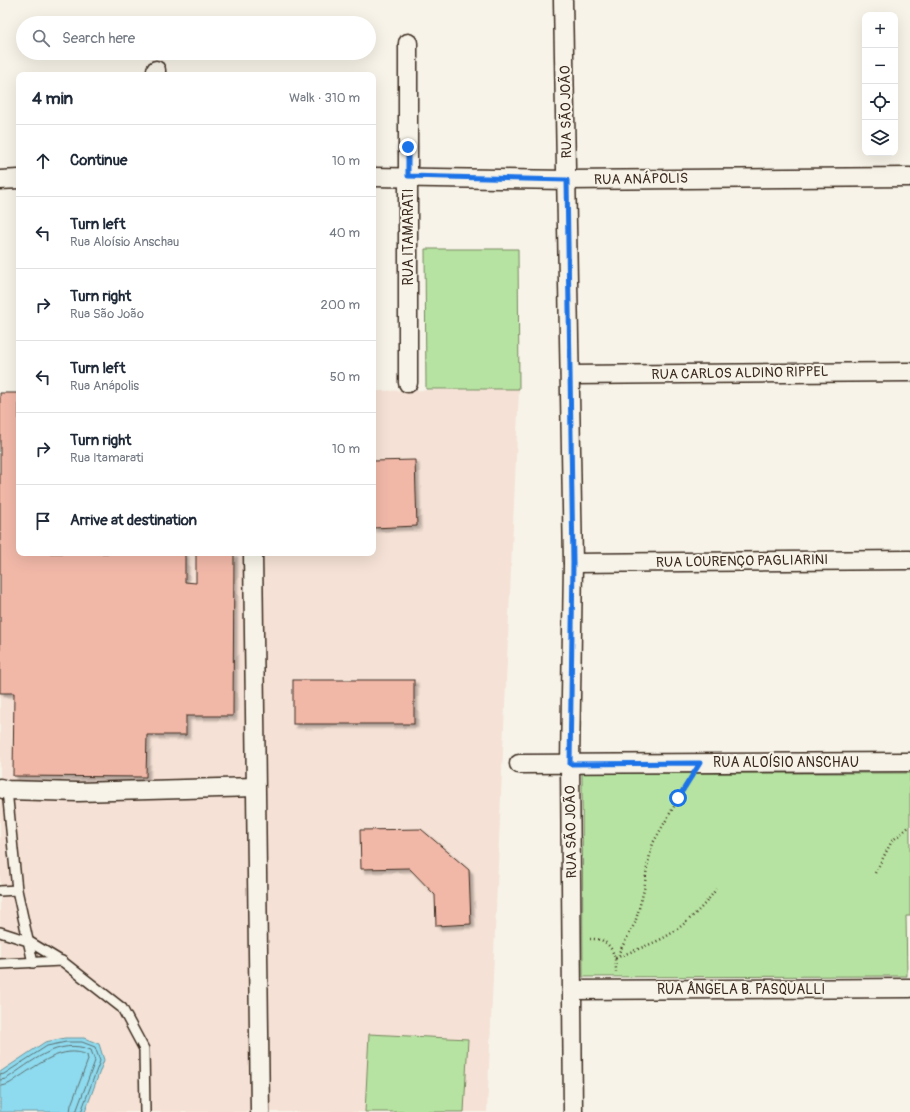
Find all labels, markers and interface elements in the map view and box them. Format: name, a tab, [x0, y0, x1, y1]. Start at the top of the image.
map controls	[862, 12, 898, 156]
button: +	[862, 12, 898, 48]
search box	[16, 16, 376, 60]
icon: search	[30, 27, 52, 49]
text: Search here	[62, 29, 135, 48]
button: −	[862, 48, 898, 84]
street label: RUA SÃO JOÃO	[557, 65, 575, 159]
button: locate	[862, 84, 898, 120]
text: 4 min	[32, 88, 73, 109]
text: Walk · 310 m	[289, 90, 360, 106]
button: layers	[862, 120, 898, 156]
route end	[399, 138, 417, 156]
icon: ahead	[32, 150, 54, 172]
text: Continue	[70, 151, 128, 170]
text: 10 m	[332, 153, 360, 169]
street label: RUA ANÁPOLIS	[594, 169, 688, 188]
street label: RUA ITAMARATI	[400, 189, 417, 285]
text: Turn left	[70, 215, 126, 234]
icon: left	[32, 222, 54, 244]
text: 40 m	[329, 225, 360, 241]
text: Rua Aloísio Anschau	[70, 234, 179, 250]
text: Turn right	[70, 287, 131, 306]
icon: right	[32, 294, 54, 316]
text: 200 m	[321, 297, 360, 313]
text: Rua São João	[70, 306, 144, 322]
text: Turn left	[70, 359, 126, 378]
street label: RUA CARLOS ALDINO RIPPEL	[651, 363, 829, 383]
icon: left	[32, 366, 54, 388]
text: 50 m	[330, 369, 360, 385]
text: Rua Anápolis	[70, 378, 139, 394]
text: Turn right	[70, 431, 131, 450]
icon: right	[32, 438, 54, 460]
text: 10 m	[332, 441, 360, 457]
text: Rua Itamarati	[70, 450, 143, 466]
icon: arrive	[32, 510, 54, 532]
text: Arrive at destination	[70, 511, 197, 530]
street label: RUA LOURENÇO PAGLIARINI	[656, 551, 828, 571]
street label: RUA ALOÍSIO ANSCHAU	[713, 753, 859, 771]
street label: RUA SÃO JOÃO	[562, 785, 580, 879]
route start	[669, 789, 687, 807]
street label: RUA ÂNGELA B. PASQUALLI	[657, 981, 825, 998]

